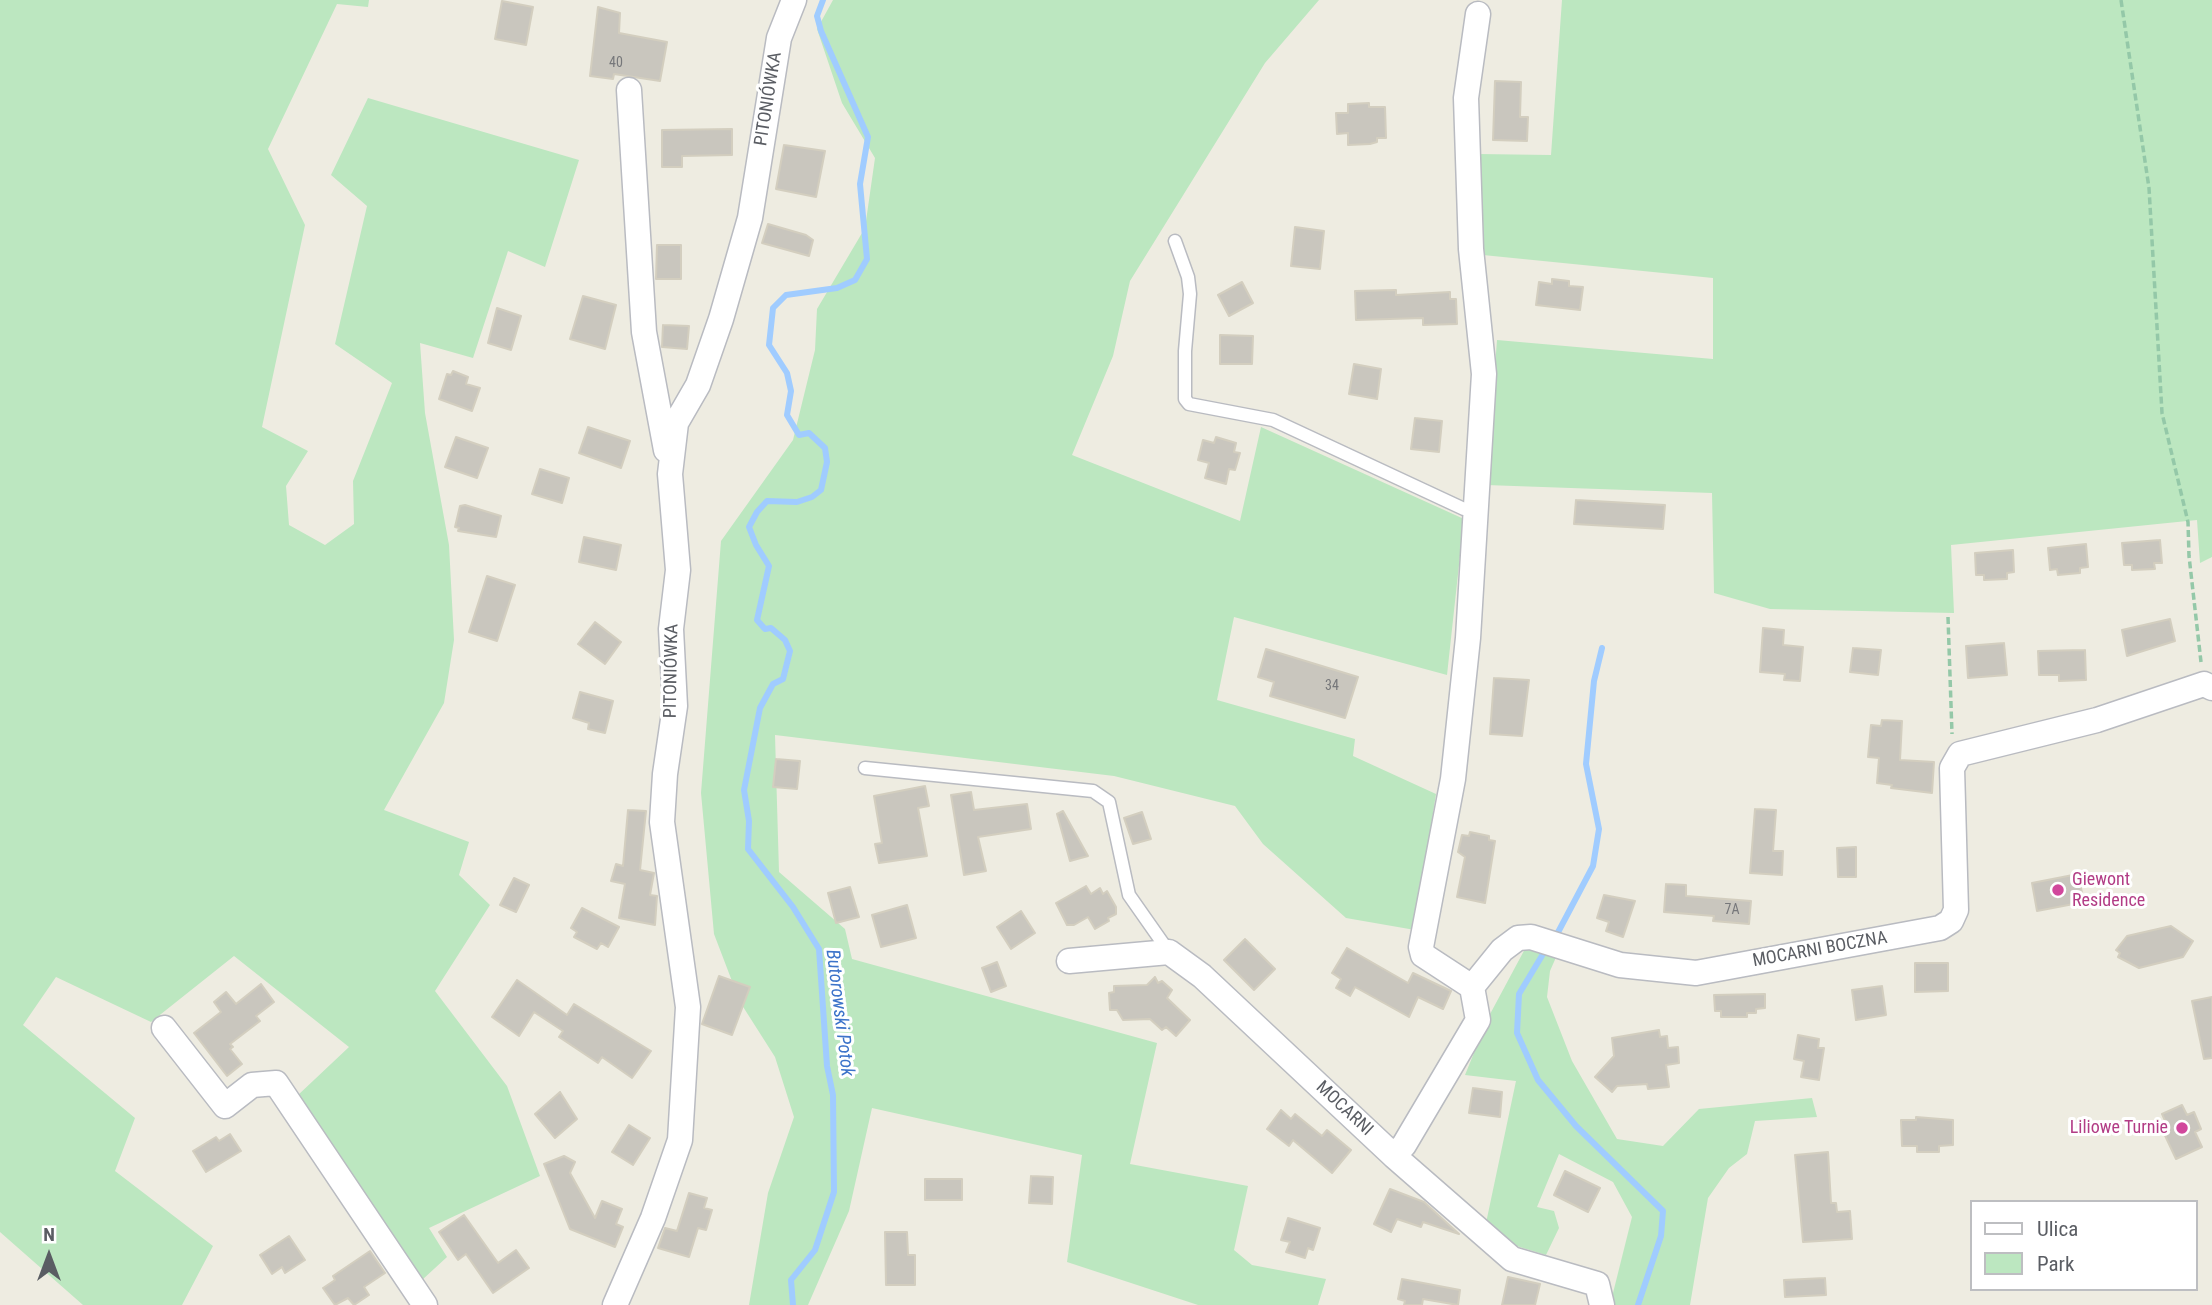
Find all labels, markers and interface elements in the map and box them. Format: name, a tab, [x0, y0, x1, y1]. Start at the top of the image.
street label: PITONIÓWKA	[751, 51, 787, 147]
house number: 40	[609, 55, 623, 71]
street label: PITONIÓWKA	[660, 624, 684, 718]
house number: 34	[1325, 678, 1339, 694]
place label: Giewont Residence	[2072, 869, 2145, 912]
marker: Giewont Residence	[2050, 882, 2066, 898]
house number: 7A	[1725, 902, 1739, 918]
street label: MOCARNI BOCZNA	[1751, 928, 1889, 972]
water label: Butorowski Potok	[820, 948, 858, 1078]
street label: MOCARNI	[1311, 1077, 1377, 1141]
place label: Liliowe Turnie	[2070, 1117, 2168, 1139]
marker: Liliowe Turnie	[2174, 1120, 2190, 1136]
legend	[1970, 1200, 2198, 1291]
text: Ulica	[2037, 1217, 2078, 1241]
north arrow	[14, 1221, 84, 1291]
text: N	[43, 1223, 55, 1246]
text: Park	[2037, 1252, 2074, 1276]

